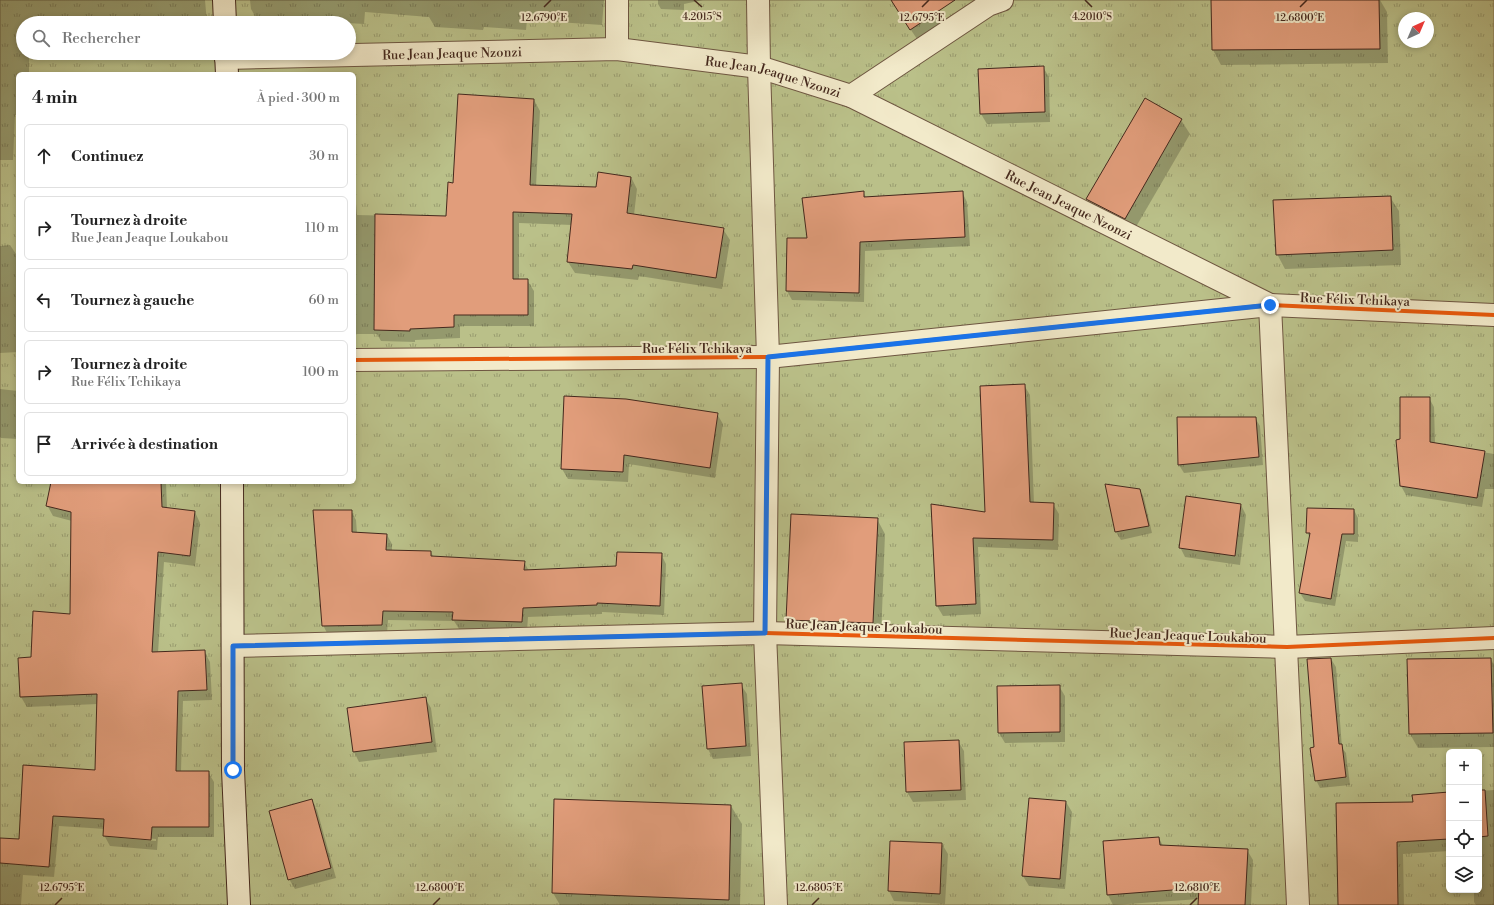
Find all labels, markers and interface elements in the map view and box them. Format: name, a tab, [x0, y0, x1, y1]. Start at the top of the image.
text: 4.2015°S	[682, 11, 722, 23]
text: 4.2010°S	[1072, 11, 1112, 23]
text: 12.6790°E	[521, 12, 567, 24]
text: 12.6795°E	[900, 12, 945, 24]
text: 12.6800°E	[1276, 12, 1324, 24]
north arrow	[1398, 12, 1434, 48]
search box	[16, 16, 356, 60]
icon: search	[30, 27, 52, 49]
text: Rechercher	[62, 29, 141, 48]
street label: Rue Jean Jeaque Nzonzi	[382, 44, 522, 63]
street label: Rue Jean Jeaque Nzonzi	[704, 53, 843, 101]
text: 4 min	[32, 87, 77, 109]
text: À pied · 300 m	[257, 90, 340, 106]
icon: ahead	[33, 145, 55, 167]
text: Continuez	[71, 147, 143, 166]
text: 30 m	[309, 148, 339, 164]
street label: Rue Jean Jeaque Nzonzi	[1002, 167, 1134, 244]
text: Tournez à droite	[71, 211, 187, 230]
icon: right	[33, 217, 55, 239]
text: 110 m	[305, 220, 339, 236]
text: Rue Jean Jeaque Loukabou	[71, 230, 228, 246]
icon: left	[33, 289, 55, 311]
street label: Rue Félix Tchikaya	[1300, 290, 1411, 310]
text: Tournez à gauche	[71, 291, 194, 310]
text: 60 m	[308, 292, 339, 308]
route end	[1261, 296, 1279, 314]
street label: Rue Félix Tchikaya	[642, 341, 753, 357]
text: Tournez à droite	[71, 355, 187, 374]
icon: right	[33, 361, 55, 383]
text: 100 m	[303, 364, 339, 380]
text: Rue Félix Tchikaya	[71, 374, 181, 390]
icon: arrive	[33, 433, 55, 455]
text: Arrivée à destination	[71, 435, 218, 454]
street label: Rue Jean Jeaque Loukabou	[785, 616, 943, 638]
street label: Rue Jean Jeaque Loukabou	[1109, 625, 1267, 647]
map controls	[1446, 749, 1482, 893]
button: +	[1446, 749, 1482, 785]
route start	[224, 761, 242, 779]
button: −	[1446, 785, 1482, 821]
button: locate	[1446, 821, 1482, 857]
button: layers	[1446, 857, 1482, 893]
text: 12.6795°E	[40, 882, 85, 894]
text: 12.6800°E	[416, 882, 464, 894]
text: 12.6805°E	[795, 882, 843, 894]
text: 12.6810°E	[1174, 882, 1220, 894]

